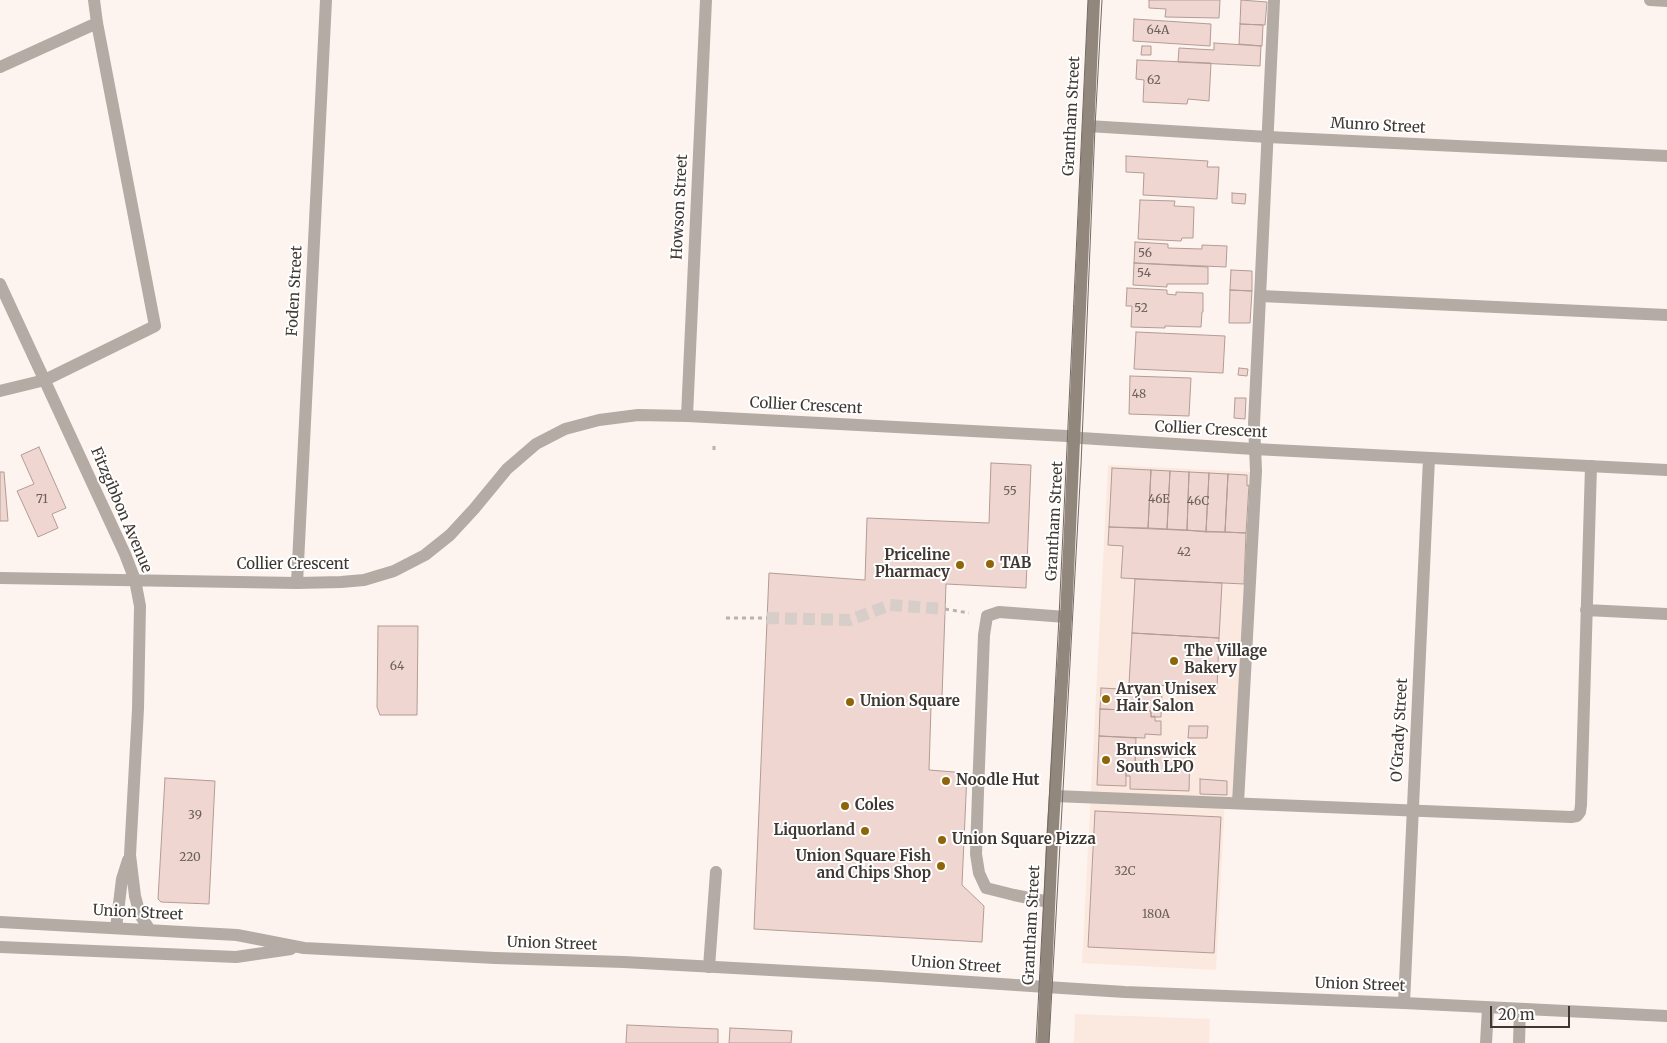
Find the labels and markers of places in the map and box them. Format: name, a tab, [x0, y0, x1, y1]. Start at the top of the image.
place label: Priceline Pharmacy	[875, 547, 950, 582]
place label: TAB	[1000, 555, 1031, 573]
marker: TAB	[984, 558, 996, 570]
marker: Priceline Pharmacy	[954, 559, 966, 571]
place label: The Village Bakery	[1184, 643, 1267, 678]
marker: The Village Bakery	[1168, 655, 1180, 667]
place label: Aryan Unisex Hair Salon	[1116, 681, 1216, 716]
place label: Union Square	[860, 693, 960, 711]
marker: Aryan Unisex Hair Salon	[1100, 693, 1112, 705]
marker: Union Square	[844, 696, 856, 708]
place label: Brunswick South LPO	[1116, 742, 1196, 777]
marker: Brunswick South LPO	[1100, 754, 1112, 766]
place label: Noodle Hut	[956, 772, 1040, 790]
marker: Noodle Hut	[940, 775, 952, 787]
place label: Coles	[855, 797, 894, 815]
marker: Coles	[839, 800, 851, 812]
place label: Liquorland	[774, 822, 855, 840]
marker: Liquorland	[859, 825, 871, 837]
place label: Union Square Pizza	[952, 831, 1096, 849]
marker: Union Square Pizza	[936, 834, 948, 846]
place label: Union Square Fish and Chips Shop	[796, 848, 931, 883]
marker: Union Square Fish and Chips Shop	[935, 860, 947, 872]

